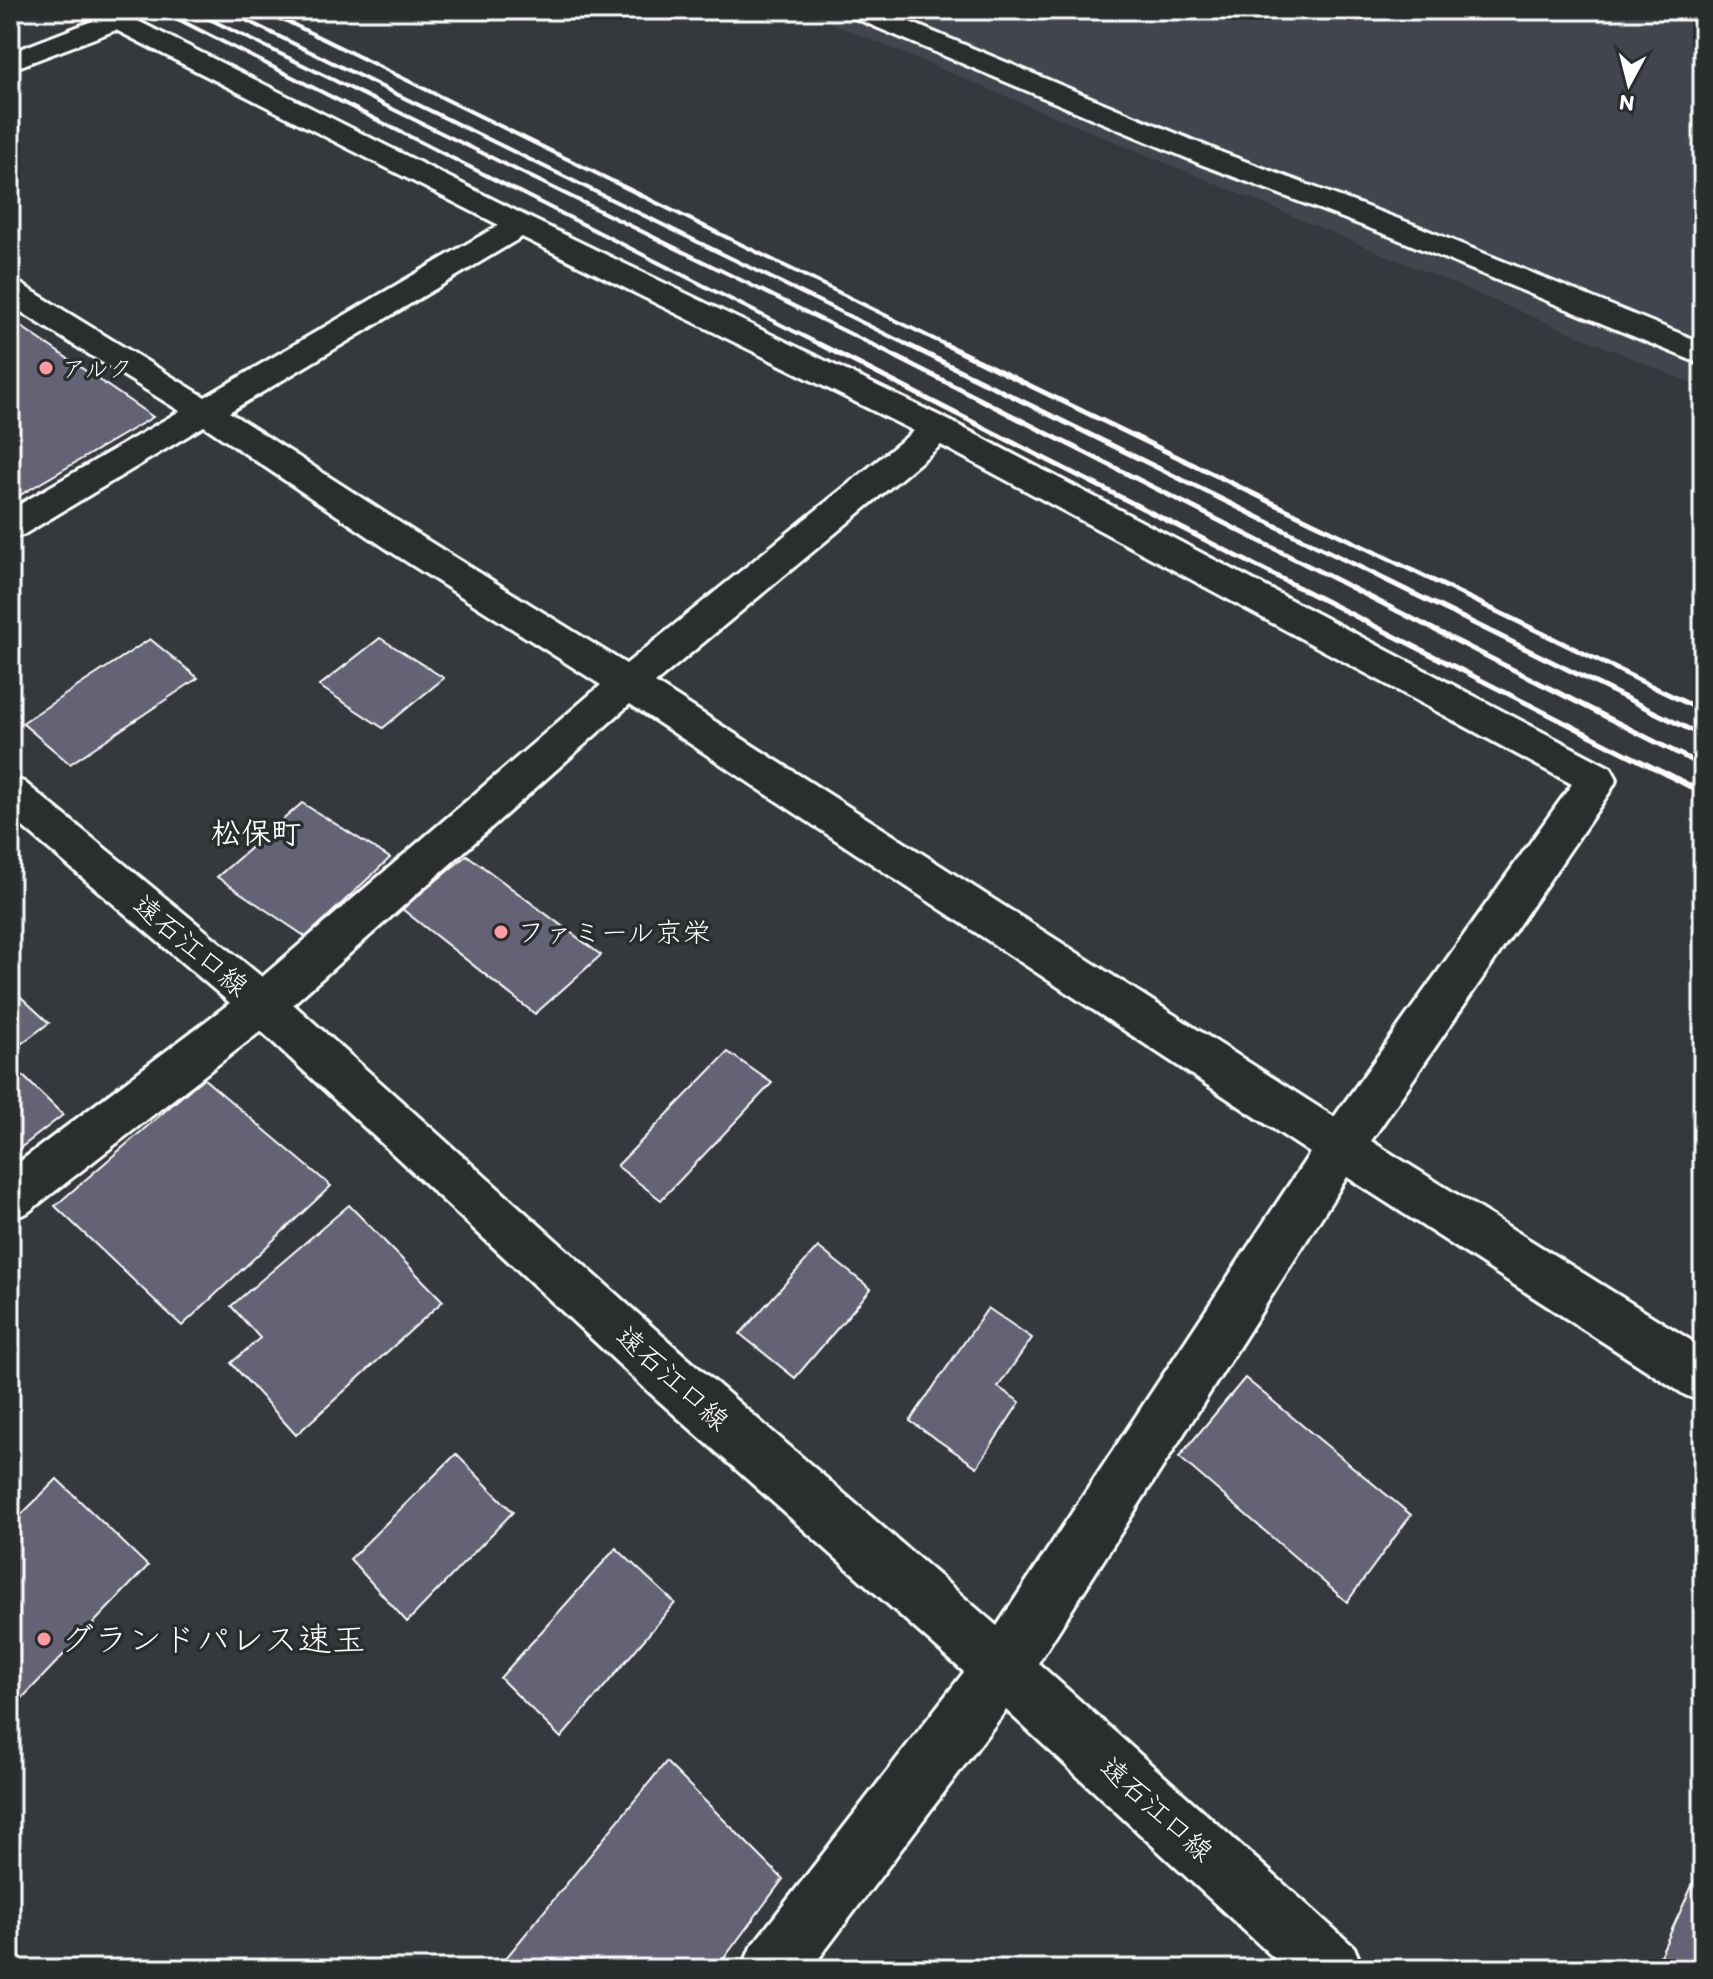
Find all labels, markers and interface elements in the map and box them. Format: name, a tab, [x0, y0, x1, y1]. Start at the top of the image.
north arrow	[1589, 44, 1669, 124]
text: N	[1618, 89, 1636, 118]
place label: アルク	[62, 354, 133, 383]
marker: アルク	[37, 359, 55, 377]
district label: 松保町	[211, 814, 301, 851]
street label: 遠石江口線	[126, 887, 256, 1003]
place label: ファミール京栄	[517, 915, 711, 949]
marker: ファミール京栄	[492, 923, 510, 941]
street label: 遠石江口線	[610, 1319, 736, 1437]
place label: グランドパレス速玉	[60, 1619, 366, 1660]
marker: グランドパレス速玉	[35, 1630, 53, 1648]
street label: 遠石江口線	[1094, 1750, 1220, 1868]

